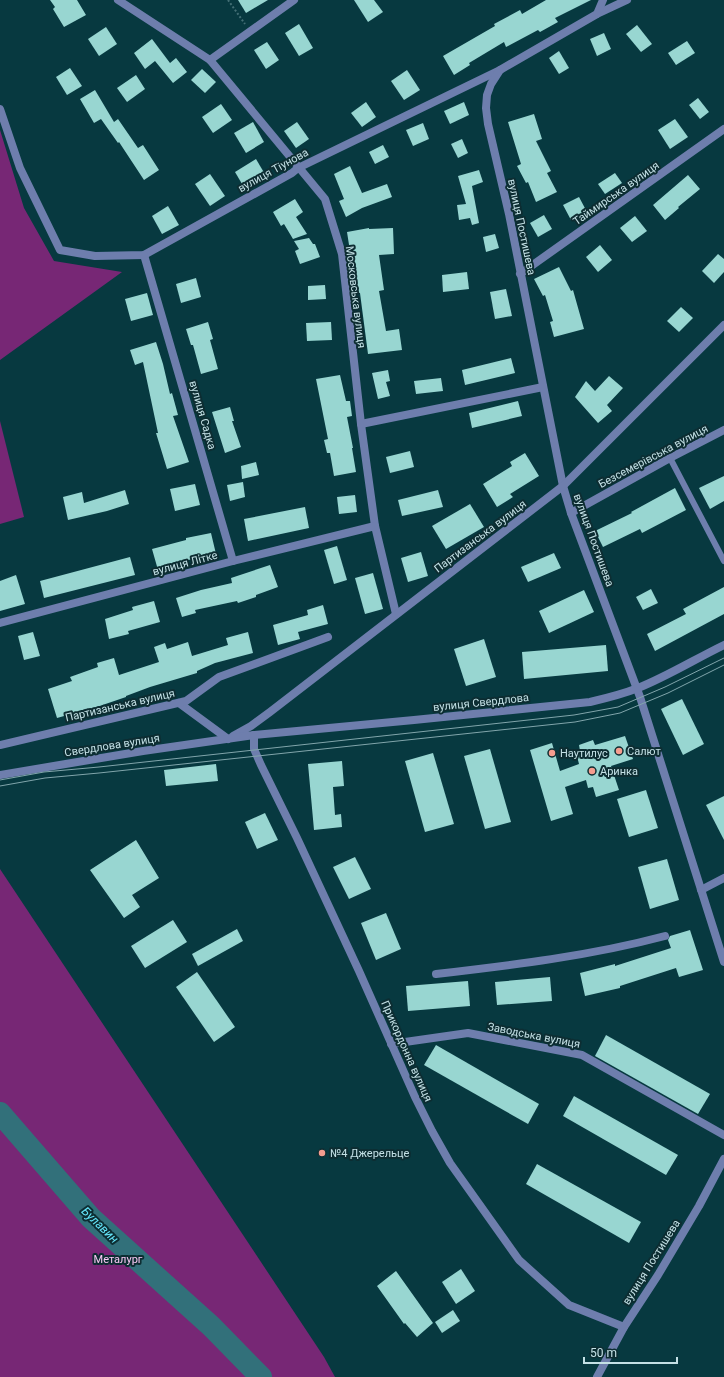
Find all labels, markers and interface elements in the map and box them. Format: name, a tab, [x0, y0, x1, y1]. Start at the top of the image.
street label: вулиця Тіунова	[236, 146, 311, 195]
street label: Таймирська вулиця	[571, 159, 662, 228]
street label: вулиця Постишева	[505, 178, 538, 276]
street label: Московська вулиця	[343, 245, 368, 349]
street label: вулиця Садка	[186, 379, 219, 451]
street label: Безсемерівська вулиця	[596, 422, 710, 491]
street label: вулиця Постишева	[571, 492, 616, 588]
street label: Партизанська вулиця	[432, 497, 529, 575]
street label: вулиця Літке	[151, 549, 219, 578]
street label: Партизанська вулиця	[64, 687, 176, 724]
street label: вулиця Свердлова	[433, 691, 530, 714]
street label: Свердлова вулиця	[64, 732, 161, 759]
place label: Салют	[627, 745, 661, 758]
marker: Салют	[614, 746, 624, 756]
place label: Наутилус	[560, 747, 608, 760]
marker: Наутилус	[547, 748, 557, 758]
place label: Аринка	[600, 765, 638, 778]
marker: Аринка	[587, 766, 597, 776]
street label: Прикордонна вулиця	[378, 999, 435, 1104]
street label: Заводська вулиця	[486, 1020, 581, 1051]
place label: №4 Джерельце	[330, 1147, 410, 1160]
marker: №4 Джерельце	[317, 1148, 327, 1158]
water label: Булавин	[79, 1204, 122, 1246]
street label: вулиця Постишева	[620, 1217, 683, 1307]
park label: Металург	[94, 1253, 143, 1266]
scale bar	[584, 1339, 677, 1365]
text: 50 m	[590, 1346, 617, 1360]

